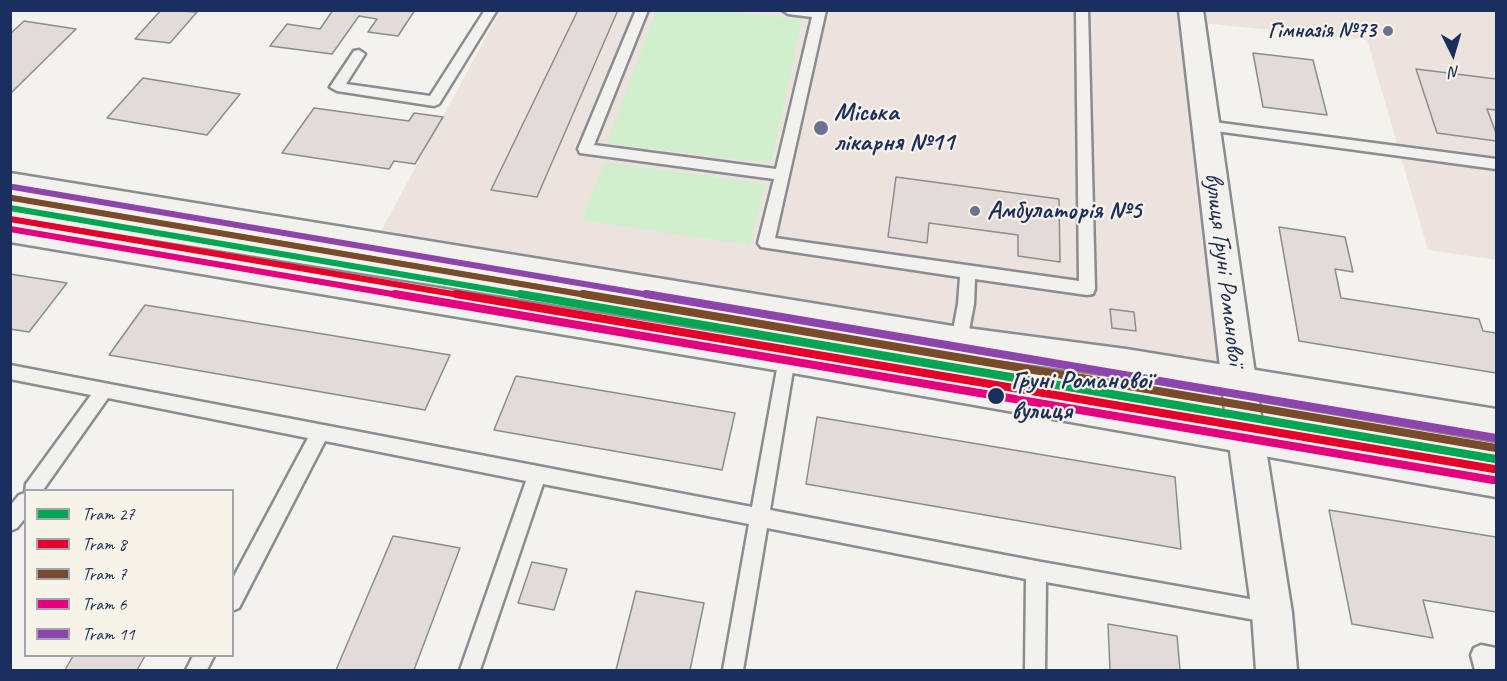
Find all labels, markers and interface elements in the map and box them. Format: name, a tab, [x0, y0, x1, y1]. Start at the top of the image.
place label: Гімназія №73	[1268, 18, 1376, 44]
marker: Гімназія №73	[1381, 24, 1395, 38]
north arrow	[1423, 24, 1483, 84]
text: N	[1449, 62, 1460, 82]
place label: Міська лікарня №11	[834, 97, 954, 158]
marker: Міська лікарня №11	[812, 119, 830, 137]
street label: вулиця Груні Романової	[1197, 171, 1251, 367]
place label: Амбулаторія №5	[987, 195, 1141, 227]
marker: Амбулаторія №5	[968, 204, 982, 218]
place label: Груні Романової вулиця	[1011, 365, 1151, 426]
marker: Груні Романової вулиця	[986, 386, 1006, 406]
legend	[24, 489, 234, 657]
text: Tram 27	[82, 503, 135, 525]
text: Tram 8	[82, 533, 127, 555]
text: Tram 7	[82, 563, 127, 585]
text: Tram 6	[82, 593, 127, 615]
text: Tram 11	[82, 623, 135, 645]

